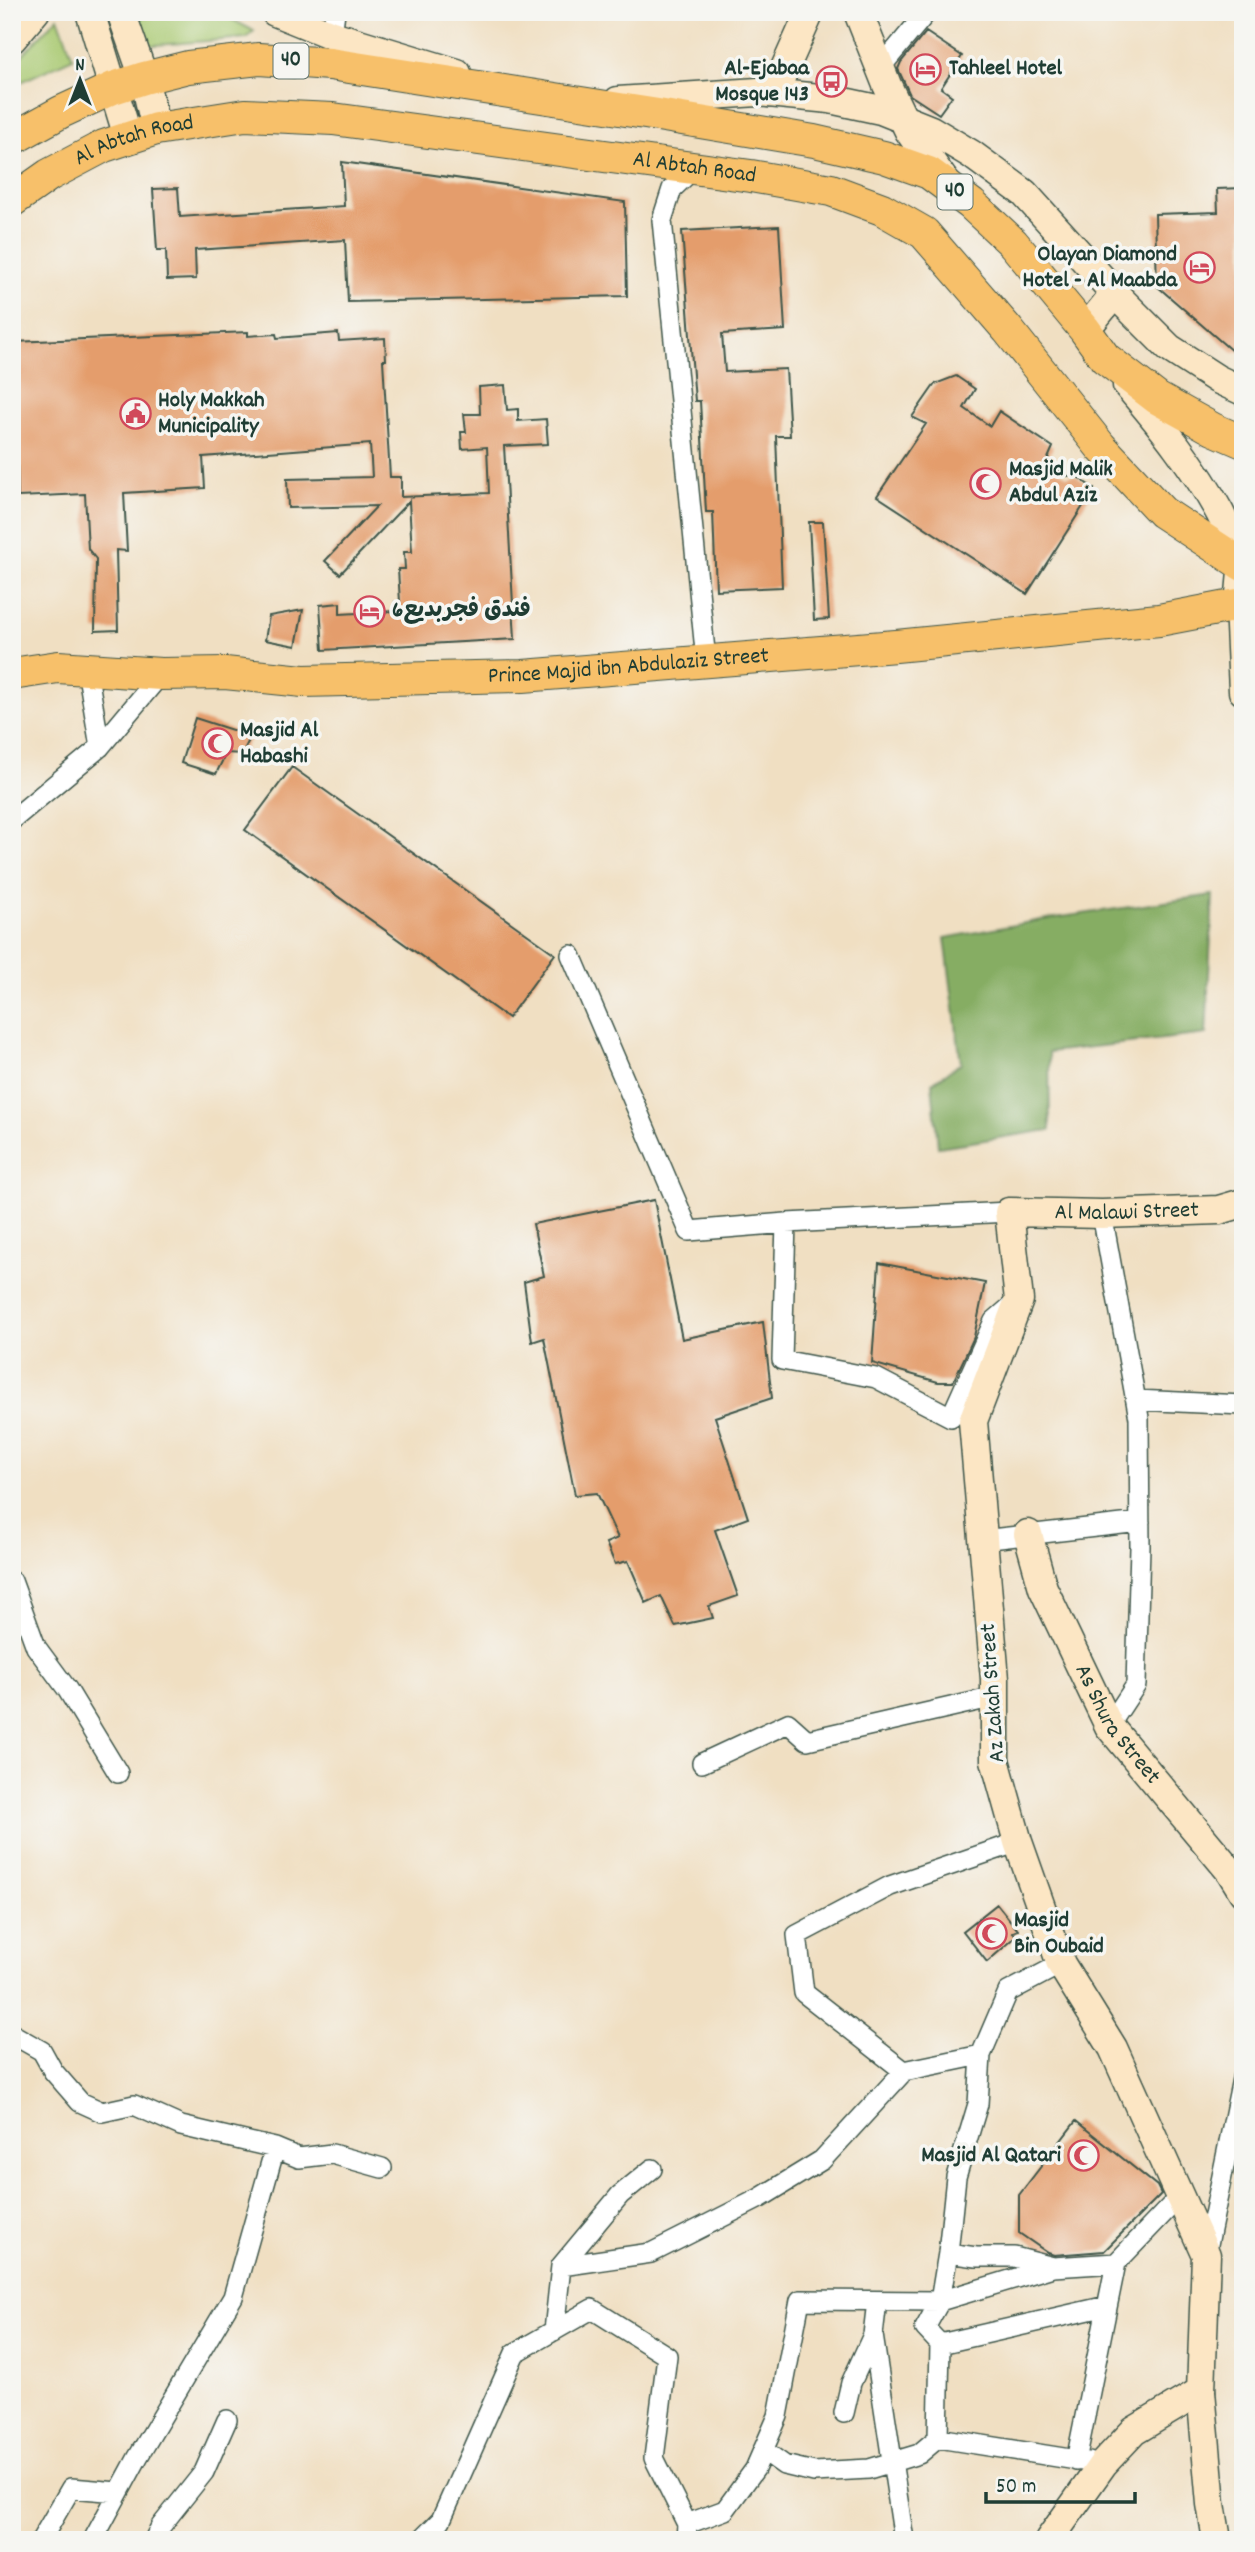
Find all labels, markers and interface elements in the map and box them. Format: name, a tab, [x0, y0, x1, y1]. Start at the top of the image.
road number: 40	[274, 43, 308, 78]
north arrow	[46, 46, 116, 116]
hotel icon: Tahleel Hotel	[909, 52, 943, 86]
text: N	[75, 53, 85, 80]
place label: Al-Ejabaa Mosque 143	[715, 53, 810, 112]
place label: Tahleel Hotel	[949, 53, 1063, 86]
bus stop icon: Al-Ejabaa Mosque 143	[815, 65, 849, 99]
street label: Al Abtah Road	[69, 107, 196, 175]
street label: Al Abtah Road	[631, 144, 758, 193]
road number: 40	[937, 174, 972, 210]
place label: Olayan Diamond Hotel - Al Maabda	[1023, 239, 1178, 298]
hotel icon: Olayan Diamond Hotel - Al Maabda	[1183, 251, 1217, 285]
place label: Holy Makkah Municipality	[158, 385, 265, 444]
public building icon: Holy Makkah Municipality	[118, 397, 152, 431]
place label: Masjid Malik Abdul Aziz	[1009, 454, 1113, 513]
mosque icon: Masjid Malik Abdul Aziz	[969, 466, 1003, 500]
hotel icon: فندق فجربديع6	[352, 594, 386, 628]
place label: فندق فجربديع6	[392, 595, 531, 628]
street label: Prince Majid ibn Abdulaziz Street	[488, 640, 770, 693]
place label: Masjid Al Habashi	[240, 715, 319, 774]
mosque icon: Masjid Al Habashi	[200, 727, 234, 761]
street label: Al Malawi Street	[1054, 1194, 1199, 1231]
street label: Az Zakah Street	[973, 1622, 1015, 1764]
street label: As Shura Street	[1065, 1659, 1168, 1792]
place label: Masjid Bin Oubaid	[1014, 1905, 1104, 1964]
mosque icon: Masjid Bin Oubaid	[974, 1917, 1008, 1951]
mosque icon: Masjid Al Qatari	[1067, 2139, 1101, 2173]
place label: Masjid Al Qatari	[921, 2140, 1062, 2173]
scale bar	[986, 2461, 1134, 2505]
text: 50 m	[996, 2473, 1036, 2503]

